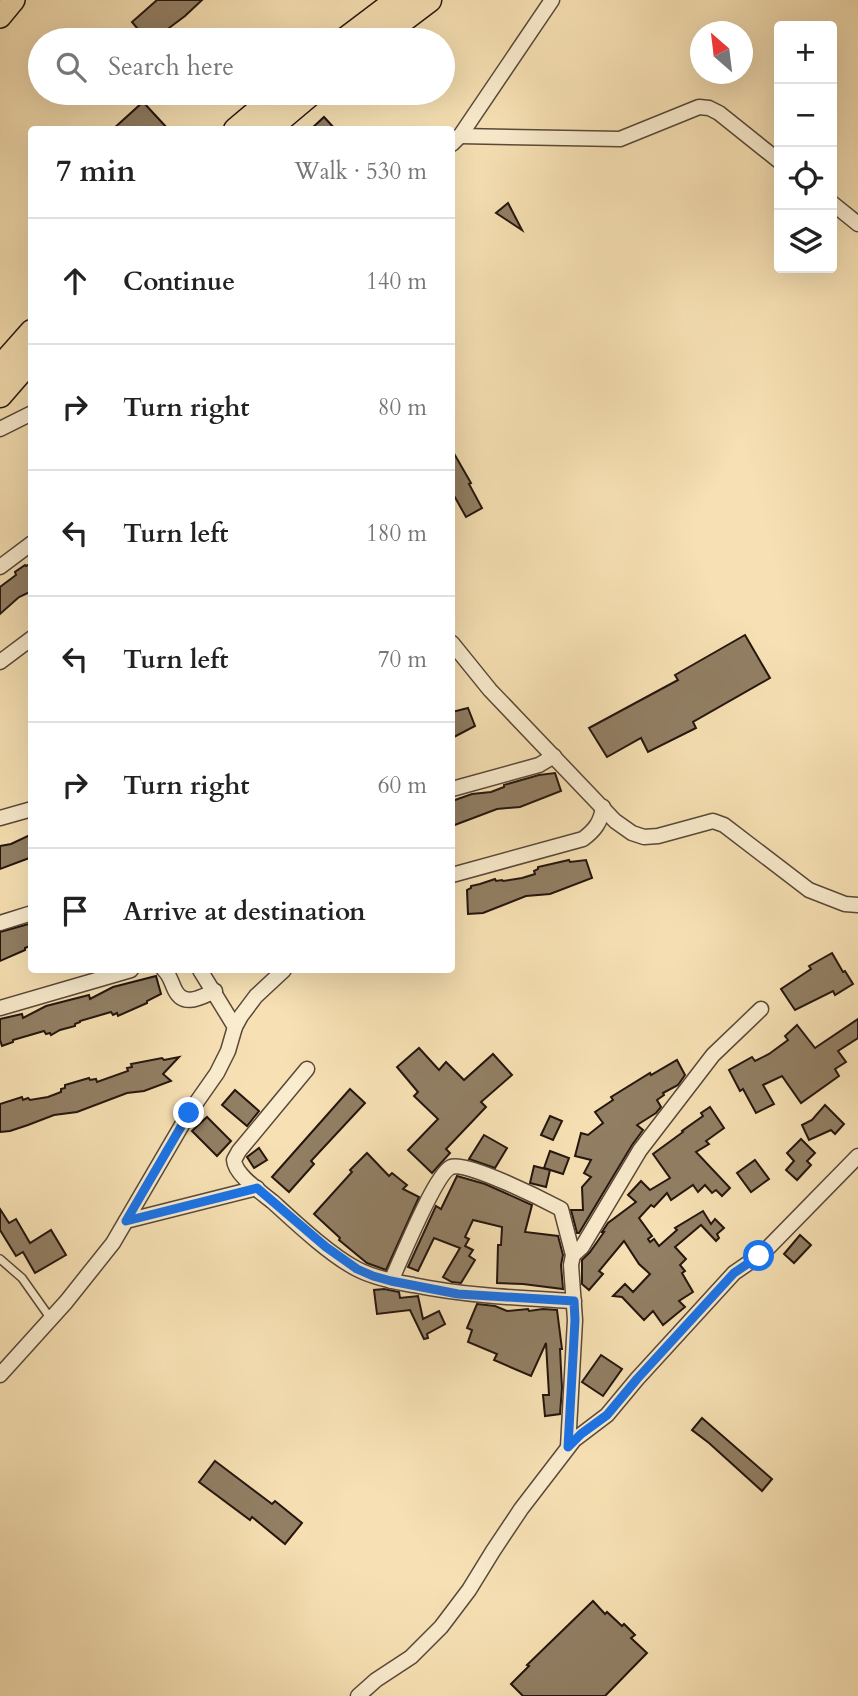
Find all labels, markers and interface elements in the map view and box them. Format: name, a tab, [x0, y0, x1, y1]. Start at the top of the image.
north arrow	[690, 21, 753, 84]
map controls	[774, 21, 837, 273]
button: +	[774, 21, 837, 84]
search box	[28, 28, 455, 105]
icon: search	[52, 48, 90, 86]
text: Search here	[108, 49, 234, 84]
button: −	[774, 84, 837, 147]
button: locate	[774, 147, 837, 210]
text: 7 min	[56, 151, 136, 192]
text: Walk · 530 m	[294, 156, 427, 187]
button: layers	[774, 210, 837, 273]
icon: ahead	[56, 262, 94, 300]
text: Continue	[123, 264, 235, 299]
text: 140 m	[366, 266, 427, 297]
icon: right	[56, 388, 94, 426]
text: Turn right	[123, 390, 250, 425]
text: 80 m	[378, 392, 427, 423]
icon: left	[56, 514, 94, 552]
text: Turn left	[123, 516, 228, 551]
text: 180 m	[366, 518, 427, 549]
icon: left	[56, 640, 94, 678]
text: Turn left	[123, 642, 228, 677]
text: 70 m	[378, 644, 427, 675]
icon: right	[56, 766, 94, 804]
text: Turn right	[123, 768, 250, 803]
text: 60 m	[378, 770, 427, 801]
icon: arrive	[56, 892, 94, 930]
text: Arrive at destination	[123, 894, 366, 929]
route end	[173, 1097, 204, 1128]
route start	[743, 1240, 774, 1271]

